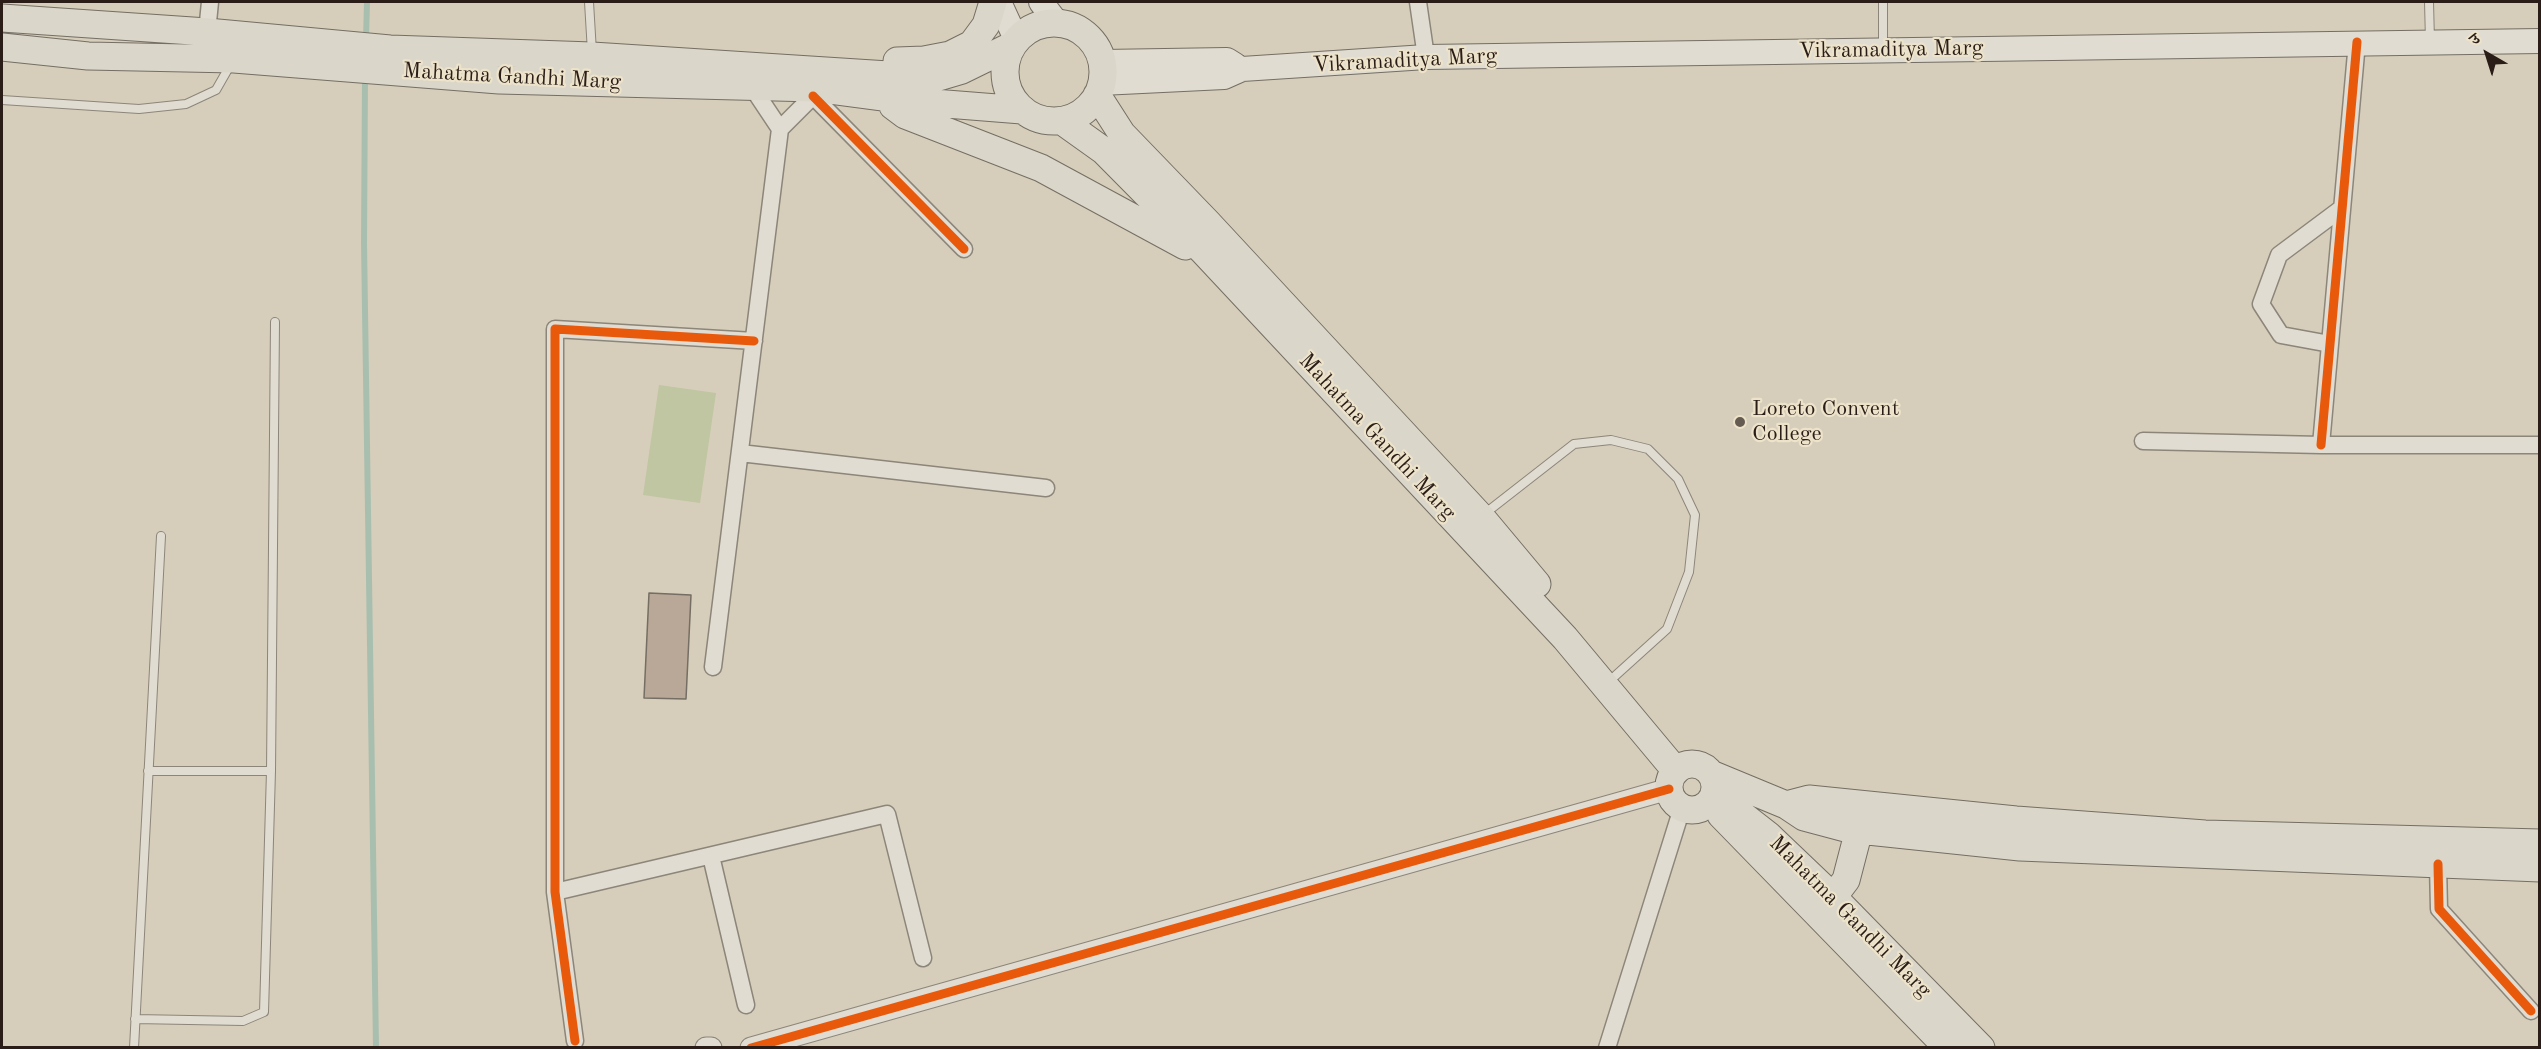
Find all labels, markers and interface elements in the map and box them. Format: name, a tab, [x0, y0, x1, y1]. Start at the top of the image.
north arrow	[2457, 24, 2517, 84]
text: उ	[2467, 31, 2484, 49]
street label: Vikramaditya Marg	[1798, 35, 1984, 65]
street label: Vikramaditya Marg	[1312, 43, 1498, 79]
street label: Mahatma Gandhi Marg	[402, 58, 622, 96]
street label: Mahatma Gandhi Marg	[1293, 348, 1461, 526]
place label: Loreto Convent College	[1752, 396, 1899, 448]
marker: Loreto Convent College	[1733, 415, 1747, 429]
street label: Mahatma Gandhi Marg	[1763, 830, 1937, 1004]

